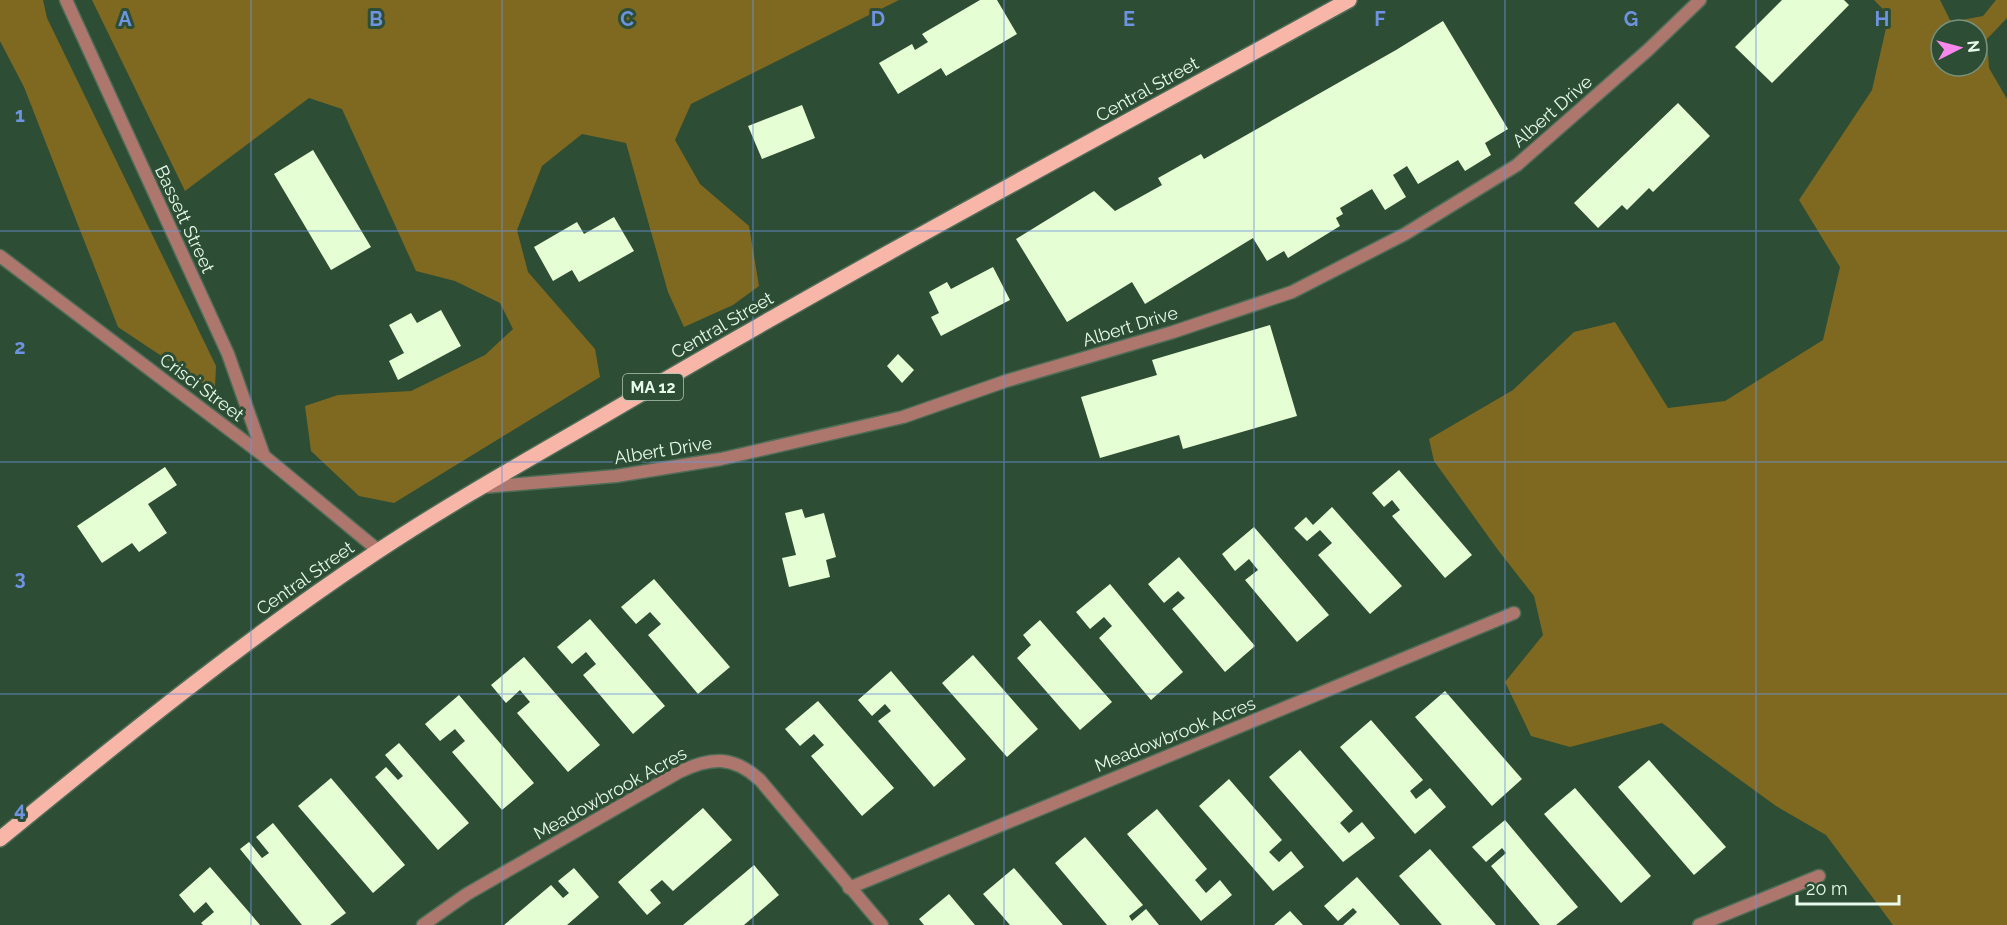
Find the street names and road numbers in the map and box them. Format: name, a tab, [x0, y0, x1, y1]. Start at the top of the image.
street label: Central Street	[1092, 52, 1202, 126]
street label: Albert Drive	[1508, 70, 1596, 151]
street label: Bassett Street	[151, 162, 219, 276]
street label: Central Street	[667, 287, 777, 363]
street label: Albert Drive	[1080, 301, 1181, 350]
street label: Crisci Street	[156, 349, 248, 425]
road number: MA 12	[623, 374, 683, 400]
street label: Albert Drive	[613, 432, 714, 468]
street label: Central Street	[252, 537, 358, 619]
street label: Meadowbrook Acres	[1092, 692, 1259, 776]
street label: Meadowbrook Acres	[530, 742, 690, 844]

